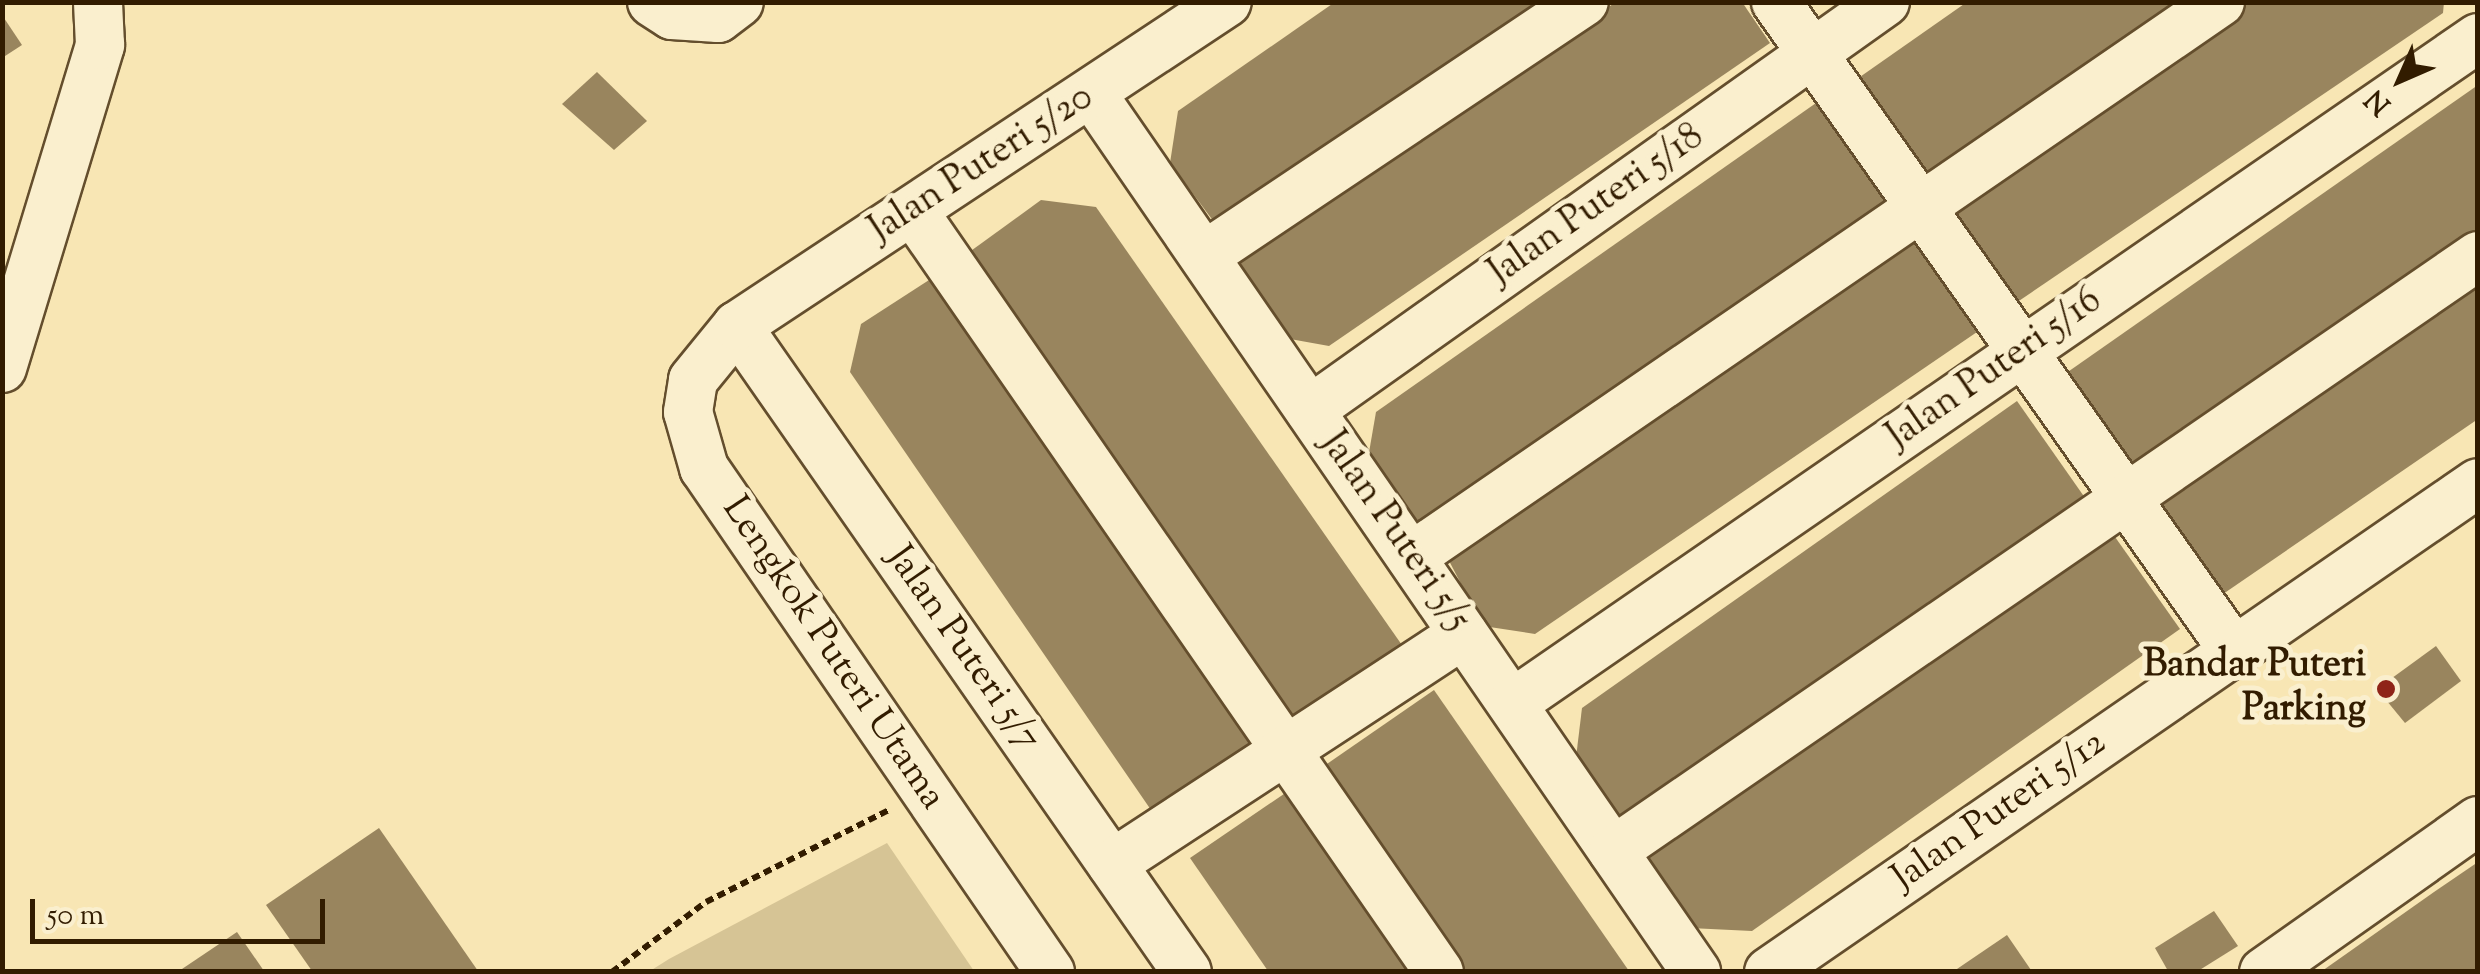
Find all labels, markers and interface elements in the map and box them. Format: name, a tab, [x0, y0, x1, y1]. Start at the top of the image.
north arrow	[2350, 30, 2450, 130]
street label: Jalan Puteri 5/20	[862, 76, 1102, 254]
text: N	[2357, 79, 2401, 123]
street label: Jalan Puteri 5/18	[1481, 115, 1713, 297]
street label: Jalan Puteri 5/16	[1879, 279, 2111, 461]
street label: Jalan Puteri 5/5	[1308, 423, 1480, 641]
street label: Lengkok Puteri Utama	[710, 489, 954, 819]
street label: Jalan Puteri 5/7	[875, 538, 1049, 760]
place label: Bandar Puteri Parking	[2143, 644, 2366, 734]
marker: Bandar Puteri Parking	[2375, 678, 2397, 700]
street label: Jalan Puteri 5/12	[1884, 721, 2116, 903]
scale bar	[35, 879, 330, 941]
text: 50 m	[47, 895, 104, 938]

